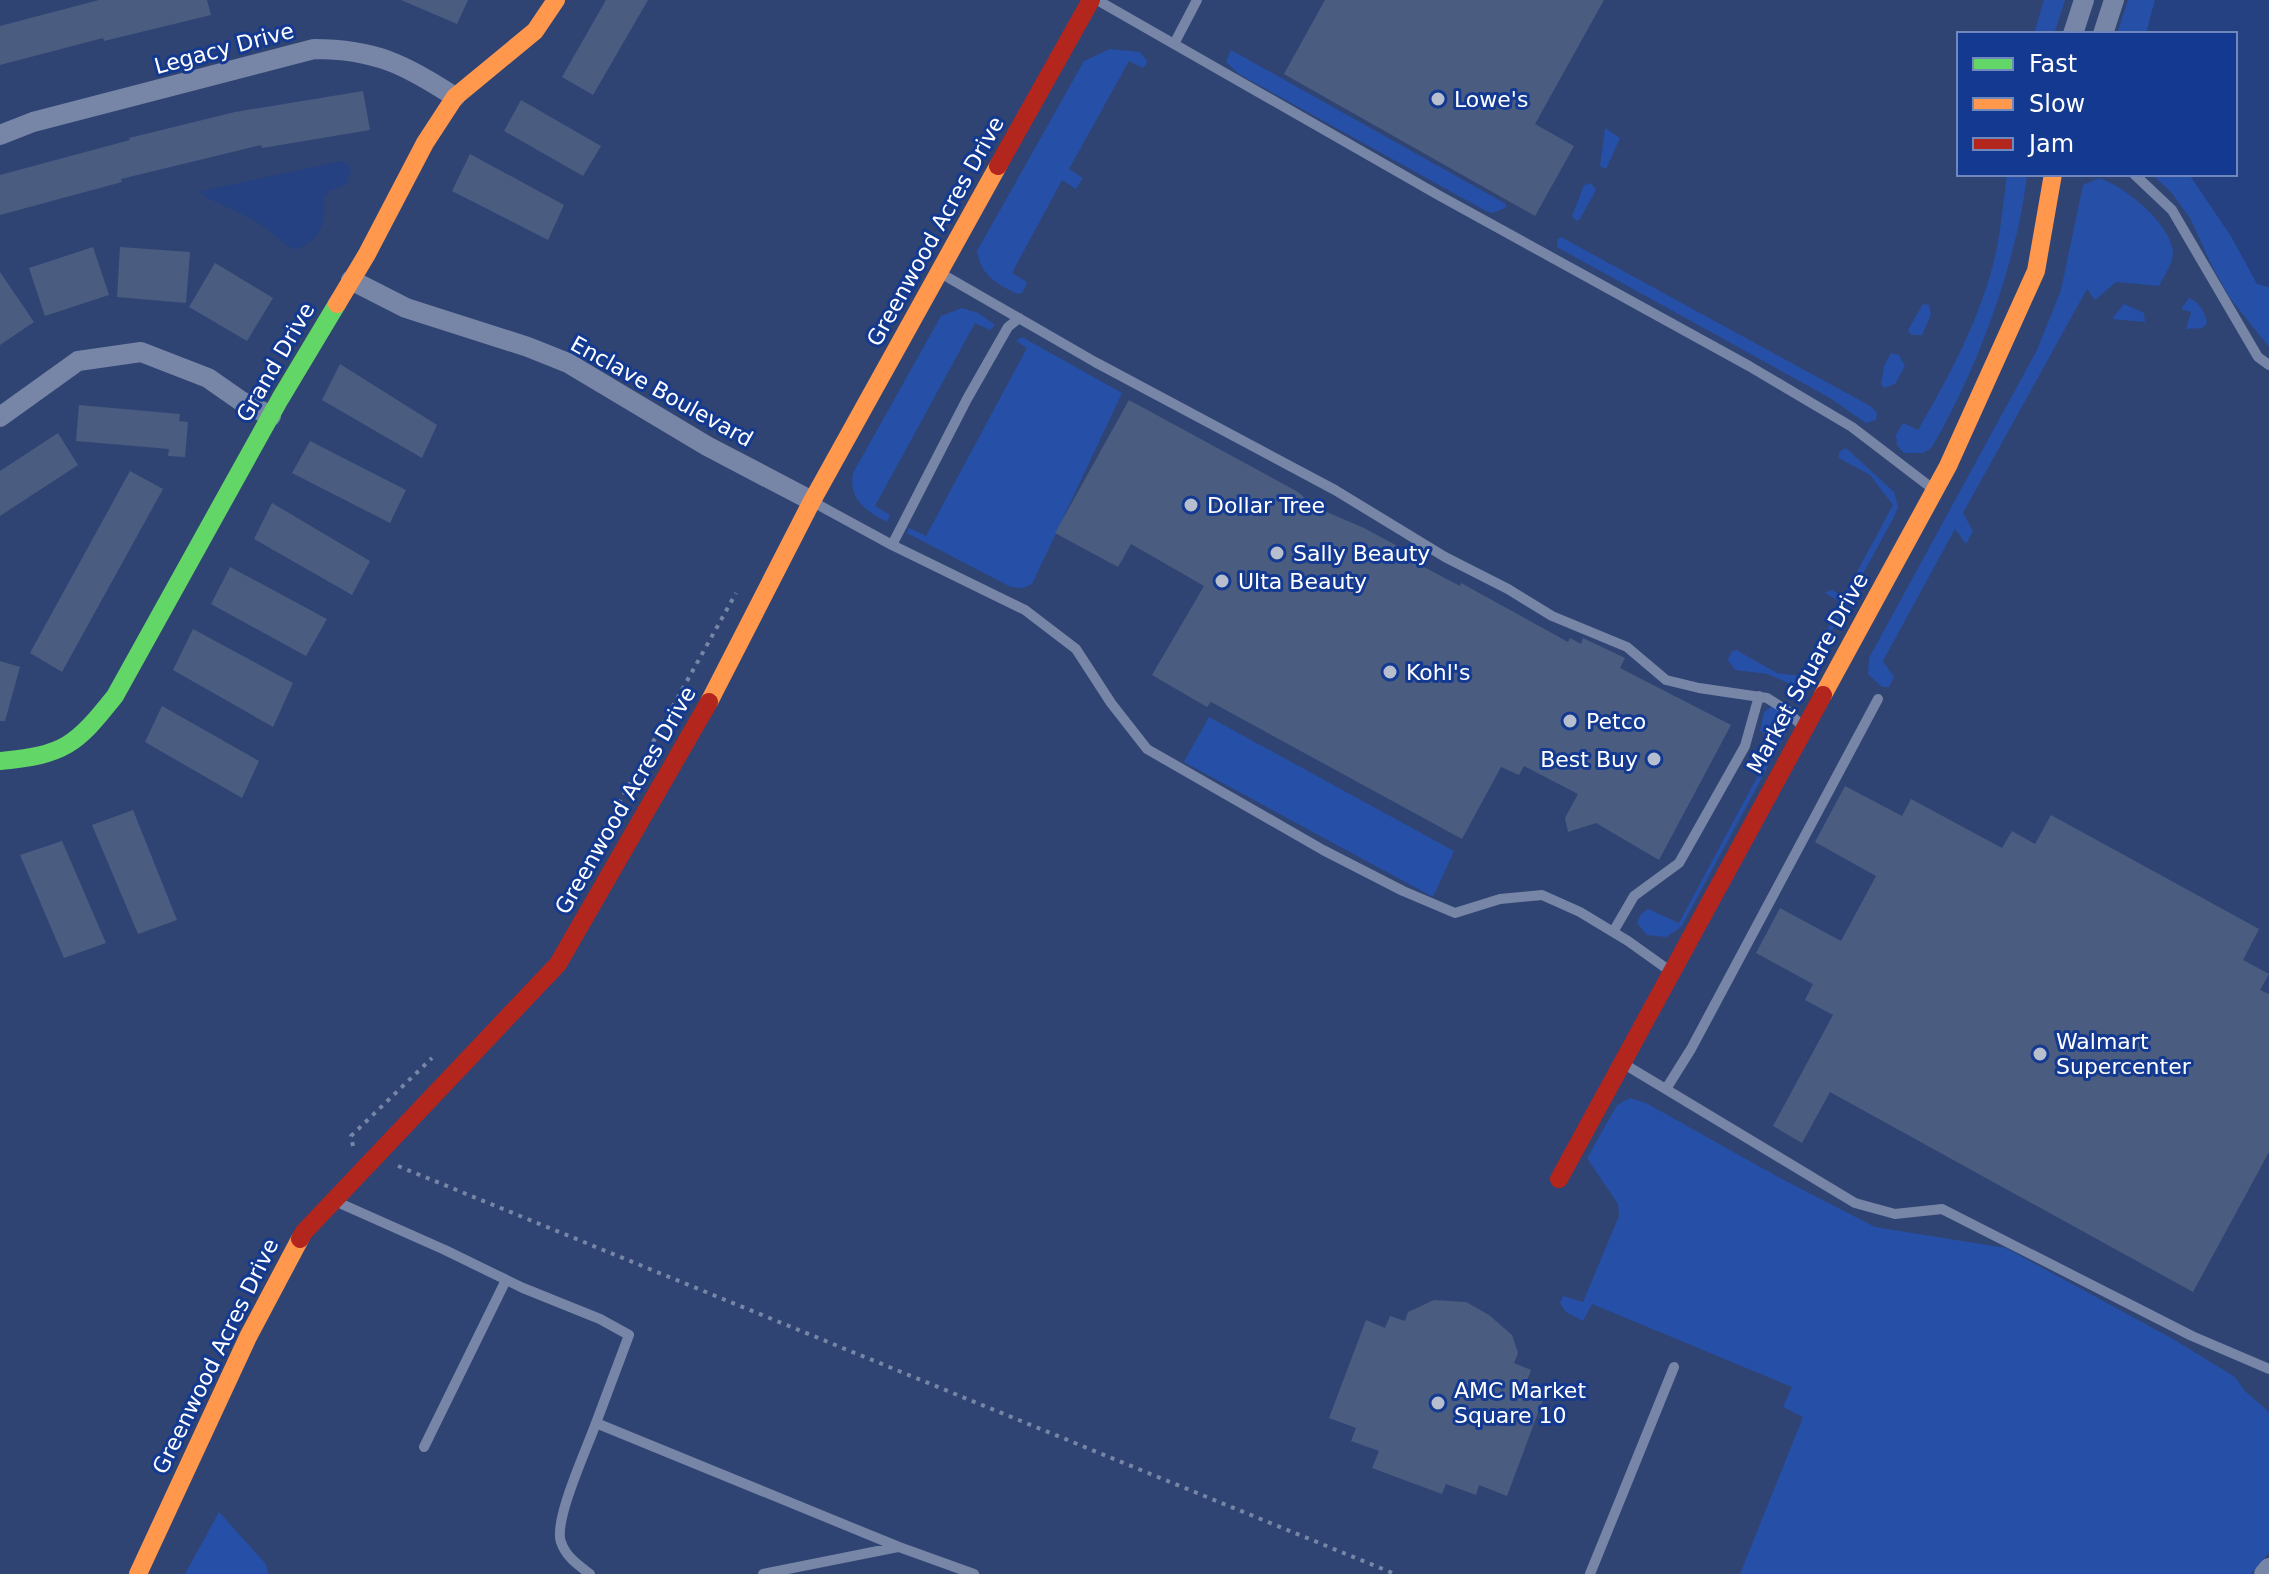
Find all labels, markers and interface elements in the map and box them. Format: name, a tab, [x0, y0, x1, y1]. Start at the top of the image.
street label: Legacy Drive	[152, 18, 297, 79]
legend	[1957, 32, 2237, 176]
text: Fast	[2029, 50, 2077, 78]
place label: Lowe's	[1454, 87, 1528, 112]
marker: Lowe's	[1429, 90, 1447, 108]
text: Slow	[2029, 90, 2085, 118]
street label: Greenwood Acres Drive	[862, 112, 1009, 350]
text: Jam	[2027, 130, 2074, 158]
street label: Grand Drive	[231, 298, 320, 426]
street label: Enclave Boulevard	[566, 331, 757, 452]
place label: Dollar Tree	[1207, 493, 1325, 518]
marker: Dollar Tree	[1182, 496, 1200, 514]
place label: Sally Beauty	[1293, 541, 1430, 566]
marker: Sally Beauty	[1268, 544, 1286, 562]
street label: Market Square Drive	[1742, 568, 1873, 778]
place label: Ulta Beauty	[1238, 569, 1367, 594]
marker: Ulta Beauty	[1213, 572, 1231, 590]
place label: Kohl's	[1406, 660, 1470, 685]
marker: Kohl's	[1381, 663, 1399, 681]
street label: Greenwood Acres Drive	[550, 682, 701, 918]
place label: Petco	[1586, 709, 1646, 734]
marker: Petco	[1561, 712, 1579, 730]
place label: Best Buy	[1540, 747, 1638, 772]
marker: Best Buy	[1645, 750, 1663, 768]
place label: Walmart Supercenter	[2056, 1029, 2192, 1079]
marker: Walmart Supercenter	[2031, 1045, 2049, 1063]
street label: Greenwood Acres Drive	[148, 1235, 283, 1478]
place label: AMC Market Square 10	[1454, 1378, 1586, 1428]
marker: AMC Market Square 10	[1429, 1394, 1447, 1412]

